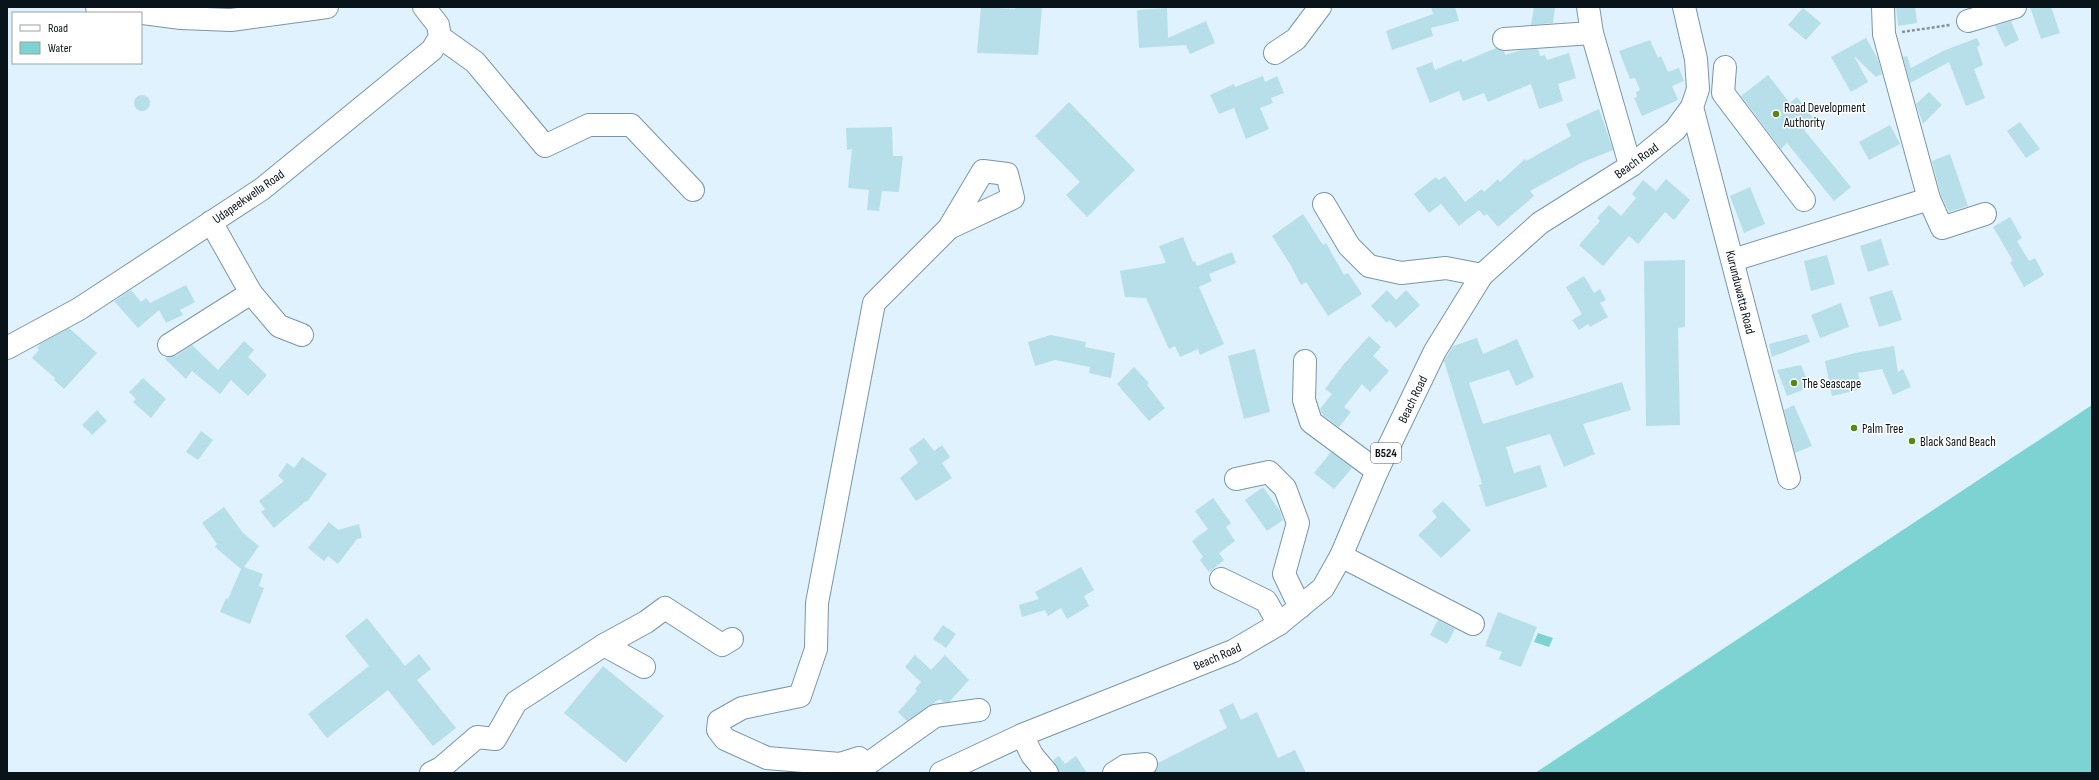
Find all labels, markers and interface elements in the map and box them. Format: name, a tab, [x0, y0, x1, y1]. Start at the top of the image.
legend	[12, 12, 142, 64]
text: Road	[48, 21, 68, 36]
text: Water	[48, 41, 72, 56]
place label: Road Development Authority	[1783, 100, 1866, 131]
marker: Road Development Authority	[1771, 109, 1781, 119]
street label: Beach Road	[1611, 139, 1662, 182]
street label: Udapeekwella Road	[210, 166, 287, 227]
street label: Kurunduwatta Road	[1722, 249, 1758, 336]
street label: Beach Road	[1395, 373, 1431, 426]
place label: The Seascape	[1802, 376, 1861, 392]
marker: The Seascape	[1789, 378, 1799, 388]
place label: Palm Tree	[1862, 421, 1903, 437]
marker: Palm Tree	[1849, 423, 1859, 433]
place label: Black Sand Beach	[1920, 434, 1996, 450]
marker: Black Sand Beach	[1907, 436, 1917, 446]
road number: B524	[1371, 443, 1401, 463]
street label: Beach Road	[1191, 640, 1244, 674]

